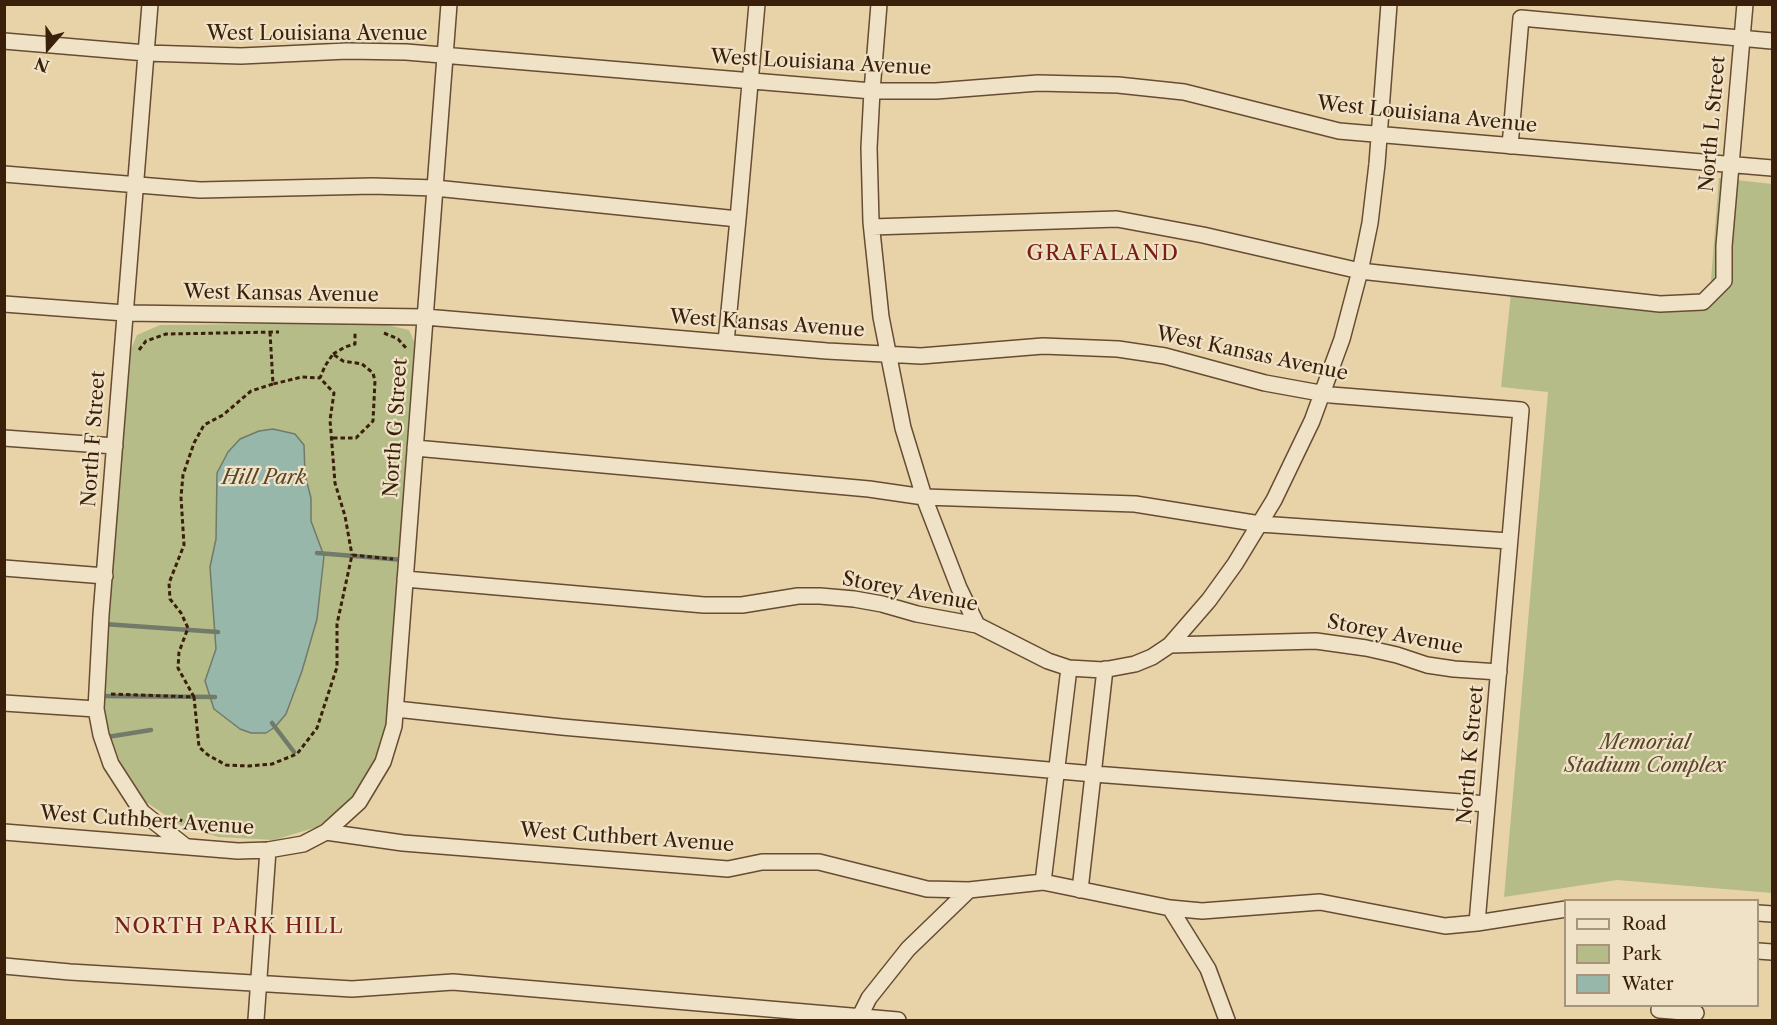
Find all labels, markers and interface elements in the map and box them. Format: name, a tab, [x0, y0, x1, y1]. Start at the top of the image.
north arrow	[18, 18, 78, 78]
street label: West Louisiana Avenue	[207, 22, 427, 46]
street label: West Louisiana Avenue	[710, 45, 932, 81]
text: N	[32, 53, 52, 77]
street label: North L Street	[1695, 55, 1731, 193]
street label: West Louisiana Avenue	[1316, 92, 1538, 138]
district label: GRAFALAND	[1026, 241, 1180, 267]
street label: West Kansas Avenue	[183, 280, 379, 308]
street label: West Kansas Avenue	[669, 305, 865, 343]
street label: West Kansas Avenue	[1154, 322, 1350, 386]
street label: North G Street	[379, 357, 413, 499]
street label: North F Street	[77, 370, 111, 508]
park label: Hill Park	[222, 466, 306, 490]
street label: Storey Avenue	[840, 567, 980, 617]
street label: Storey Avenue	[1325, 610, 1465, 660]
street label: North K Street	[1453, 685, 1489, 825]
park label: Memorial Stadium Complex	[1565, 731, 1725, 778]
street label: West Cuthbert Avenue	[39, 802, 255, 840]
street label: West Cuthbert Avenue	[519, 819, 735, 857]
legend	[1564, 899, 1759, 1007]
text: Road	[1622, 913, 1667, 935]
district label: NORTH PARK HILL	[114, 914, 344, 940]
text: Park	[1622, 943, 1661, 965]
text: Water	[1622, 973, 1674, 995]

